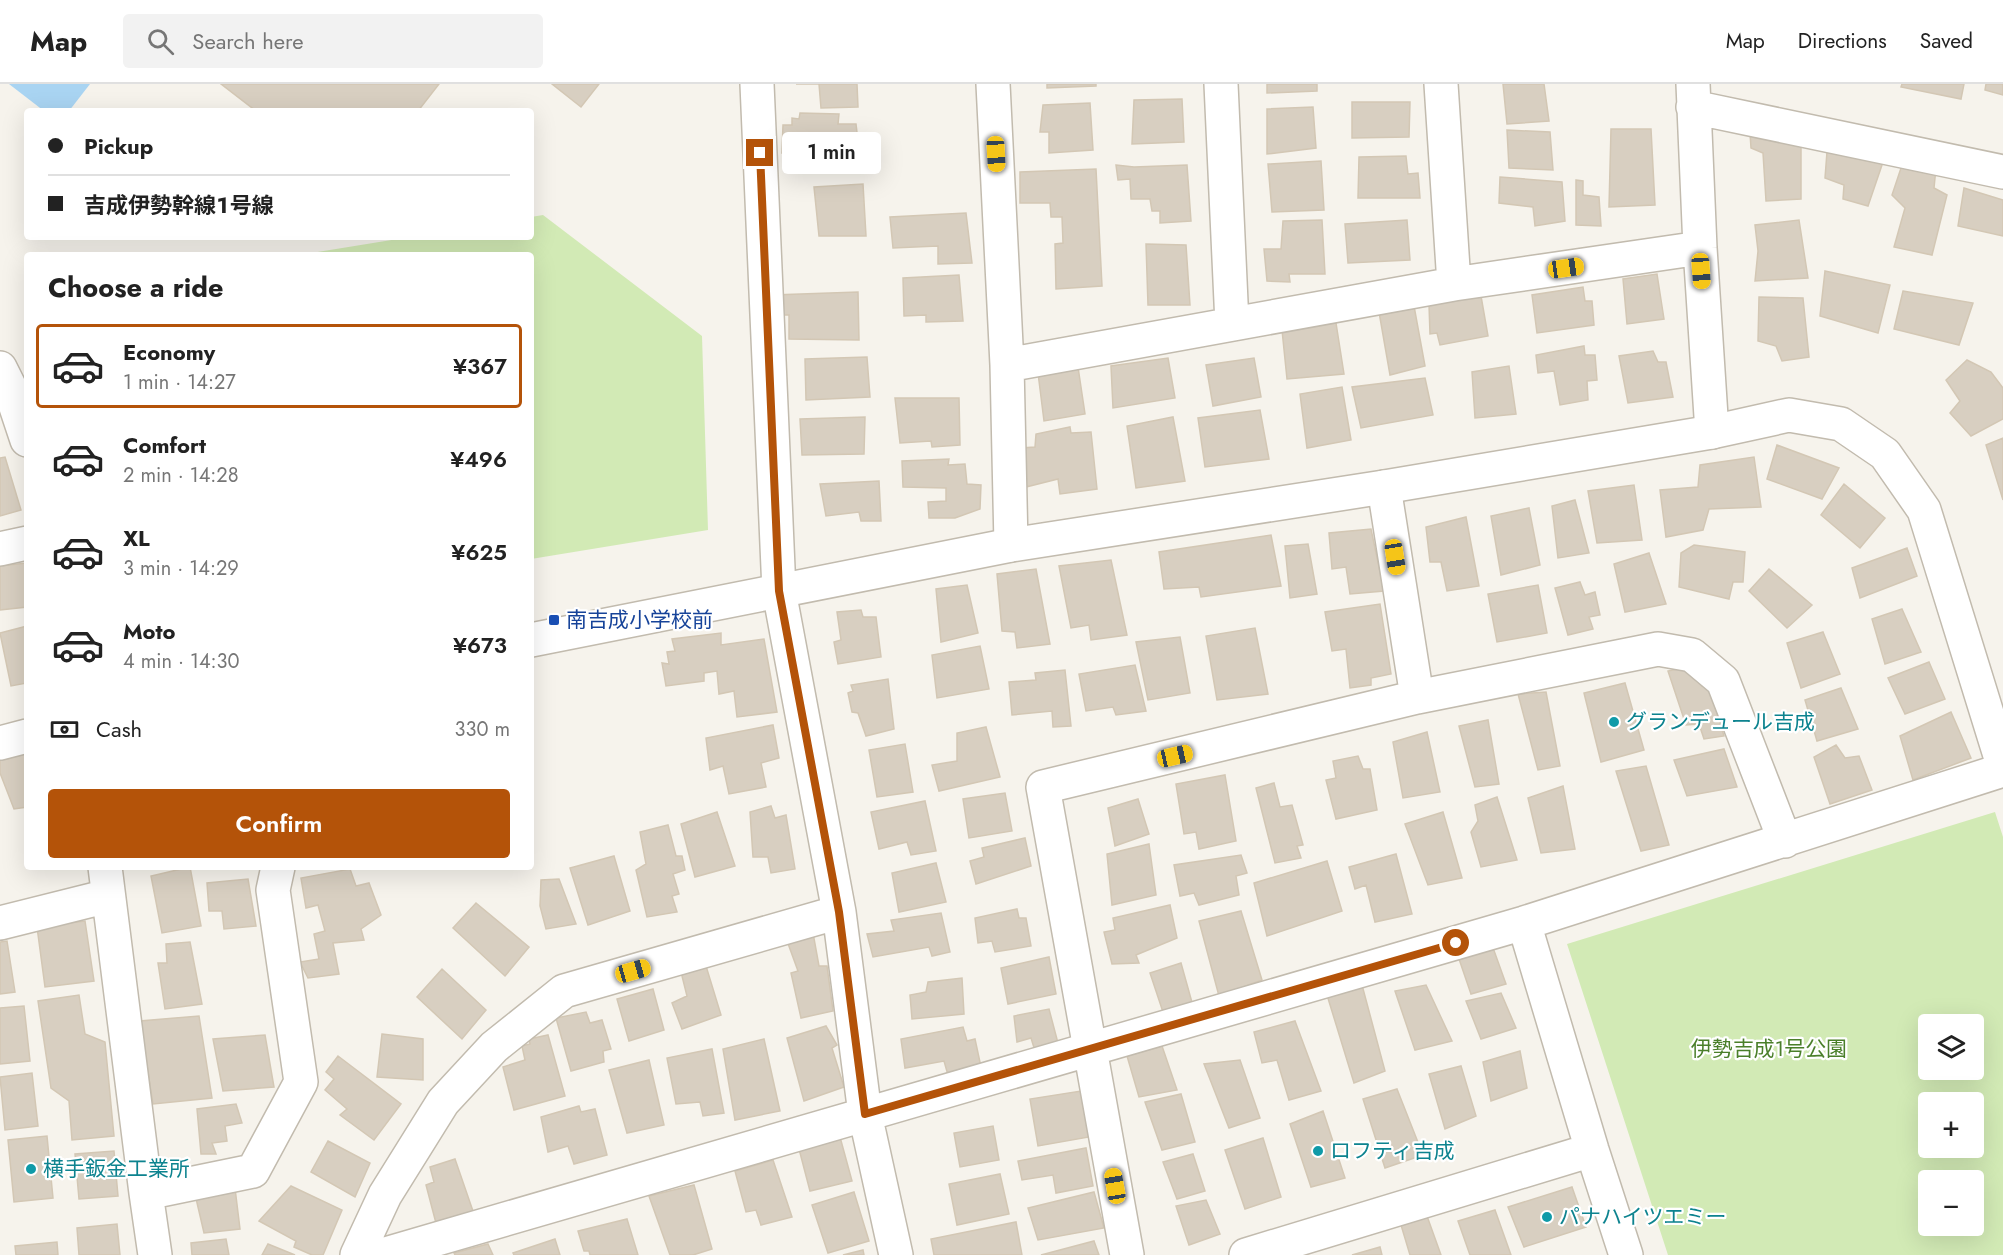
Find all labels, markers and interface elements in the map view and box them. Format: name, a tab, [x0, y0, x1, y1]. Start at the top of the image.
search box	[123, 14, 543, 68]
text: Map	[30, 21, 87, 62]
icon: search	[144, 25, 177, 58]
text: Search here	[192, 25, 304, 57]
text: Map	[1726, 26, 1765, 56]
text: Directions	[1798, 26, 1887, 56]
text: Saved	[1920, 26, 1973, 56]
text: Pickup	[84, 130, 153, 162]
callout: 1 min	[781, 132, 880, 174]
car	[986, 136, 1006, 172]
text: 1 min	[807, 138, 856, 167]
route end	[746, 139, 773, 166]
text: 吉成伊勢幹線１号線	[84, 189, 274, 221]
car	[1691, 252, 1711, 290]
car	[1547, 257, 1585, 279]
text: Choose a ride	[48, 268, 223, 307]
text: Economy	[123, 336, 215, 368]
icon: car	[51, 339, 105, 393]
text: ¥367	[453, 350, 507, 382]
text: 1 min · 14:27	[123, 368, 236, 397]
text: Comfort	[123, 429, 206, 461]
icon: car	[51, 432, 105, 486]
text: ¥496	[450, 443, 507, 475]
text: 2 min · 14:28	[123, 461, 239, 490]
text: XL	[123, 522, 150, 554]
icon: car	[51, 525, 105, 579]
text: ¥625	[451, 536, 507, 568]
car	[1383, 538, 1407, 576]
text: 3 min · 14:29	[123, 554, 239, 583]
place label: 南吉成小学校前	[566, 605, 713, 635]
marker: 南吉成小学校前	[547, 613, 561, 627]
text: Moto	[123, 615, 176, 647]
icon: car	[51, 618, 105, 672]
text: ¥673	[453, 629, 507, 661]
text: 4 min · 14:30	[123, 647, 240, 676]
place label: グランデュール吉成	[1626, 707, 1815, 737]
icon: cash	[48, 713, 81, 746]
text: Cash	[96, 713, 142, 745]
text: 330 m	[455, 715, 510, 744]
marker: グランデュール吉成	[1607, 715, 1621, 729]
car	[1155, 743, 1195, 769]
button: Confirm	[48, 789, 510, 858]
route start	[1442, 929, 1469, 956]
car	[613, 957, 653, 985]
map controls	[1918, 1014, 1984, 1236]
button: layers	[1918, 1014, 1984, 1080]
park label: 伊勢吉成1号公園	[1691, 1034, 1847, 1064]
button: +	[1918, 1092, 1984, 1158]
place label: ロフティ吉成	[1330, 1136, 1455, 1166]
marker: ロフティ吉成	[1311, 1144, 1325, 1158]
place label: 横手鈑金工業所	[43, 1154, 190, 1184]
marker: 横手鈑金工業所	[24, 1162, 38, 1176]
car	[1103, 1167, 1127, 1205]
button: −	[1918, 1170, 1984, 1236]
place label: パナハイツエミー	[1559, 1202, 1727, 1232]
marker: パナハイツエミー	[1540, 1210, 1554, 1224]

